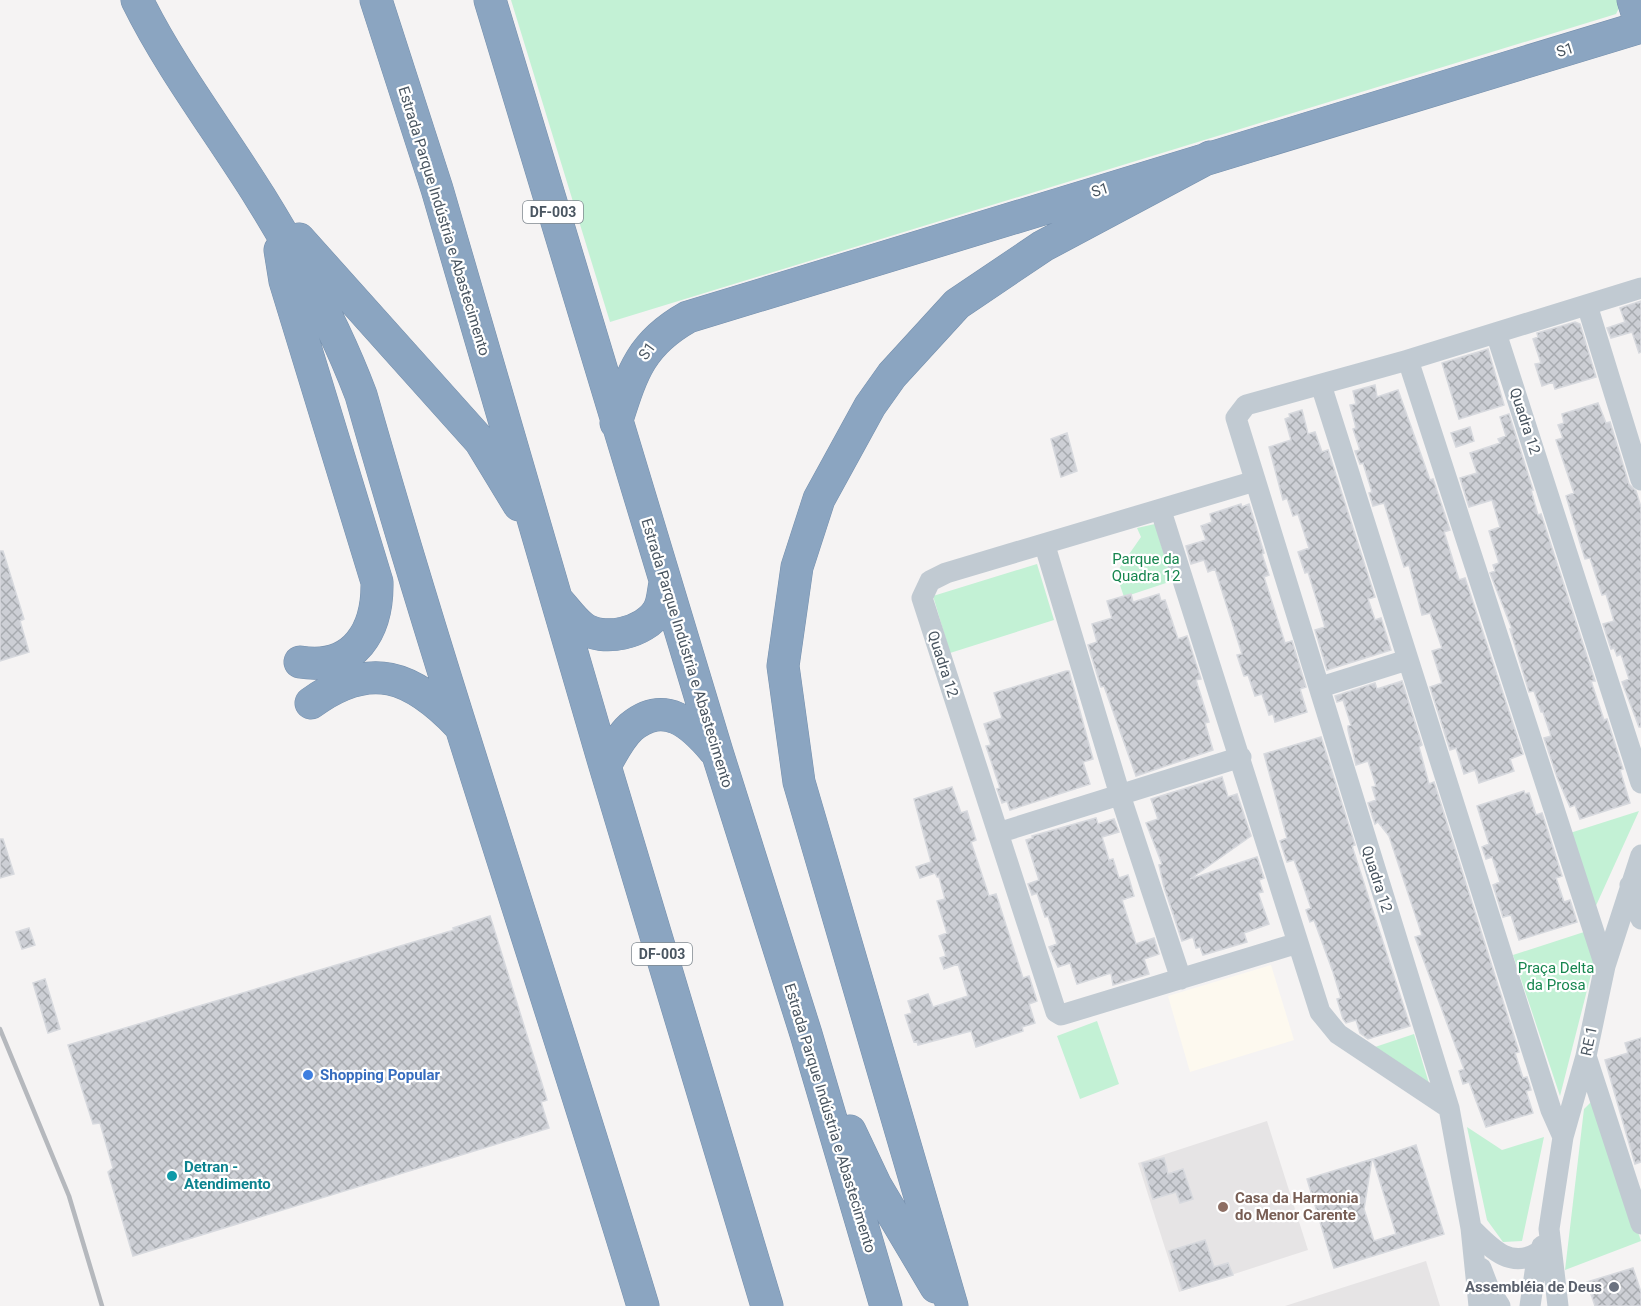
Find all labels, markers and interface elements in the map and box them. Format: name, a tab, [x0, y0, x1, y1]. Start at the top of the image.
street label: S1	[1554, 39, 1576, 61]
street label: Estrada Parque Indústria e Abastecimento	[394, 84, 494, 358]
street label: S1	[1089, 179, 1111, 201]
road number: DF-003	[523, 201, 583, 223]
street label: S1	[635, 339, 659, 363]
street label: Quadra 12	[1506, 386, 1544, 456]
street label: Estrada Parque Indústria e Abastecimento	[637, 516, 737, 790]
park label: Parque da Quadra 12	[1112, 550, 1180, 585]
street label: Quadra 12	[924, 629, 962, 699]
street label: Quadra 12	[1358, 844, 1396, 914]
road number: DF-003	[632, 943, 692, 965]
park label: Praça Delta da Prosa	[1518, 959, 1594, 994]
street label: Estrada Parque Indústria e Abastecimento	[780, 981, 880, 1255]
street label: RE 1	[1577, 1024, 1601, 1058]
place label: Shopping Popular	[320, 1066, 441, 1084]
marker: Shopping Popular	[301, 1068, 315, 1082]
place label: Detran - Atendimento	[184, 1158, 271, 1193]
marker: Detran - Atendimento	[165, 1169, 179, 1183]
place label: Casa da Harmonia do Menor Carente	[1235, 1189, 1358, 1224]
marker: Casa da Harmonia do Menor Carente	[1216, 1200, 1230, 1214]
place label: Assembléia de Deus	[1465, 1278, 1602, 1296]
marker: Assembléia de Deus	[1607, 1280, 1621, 1294]

